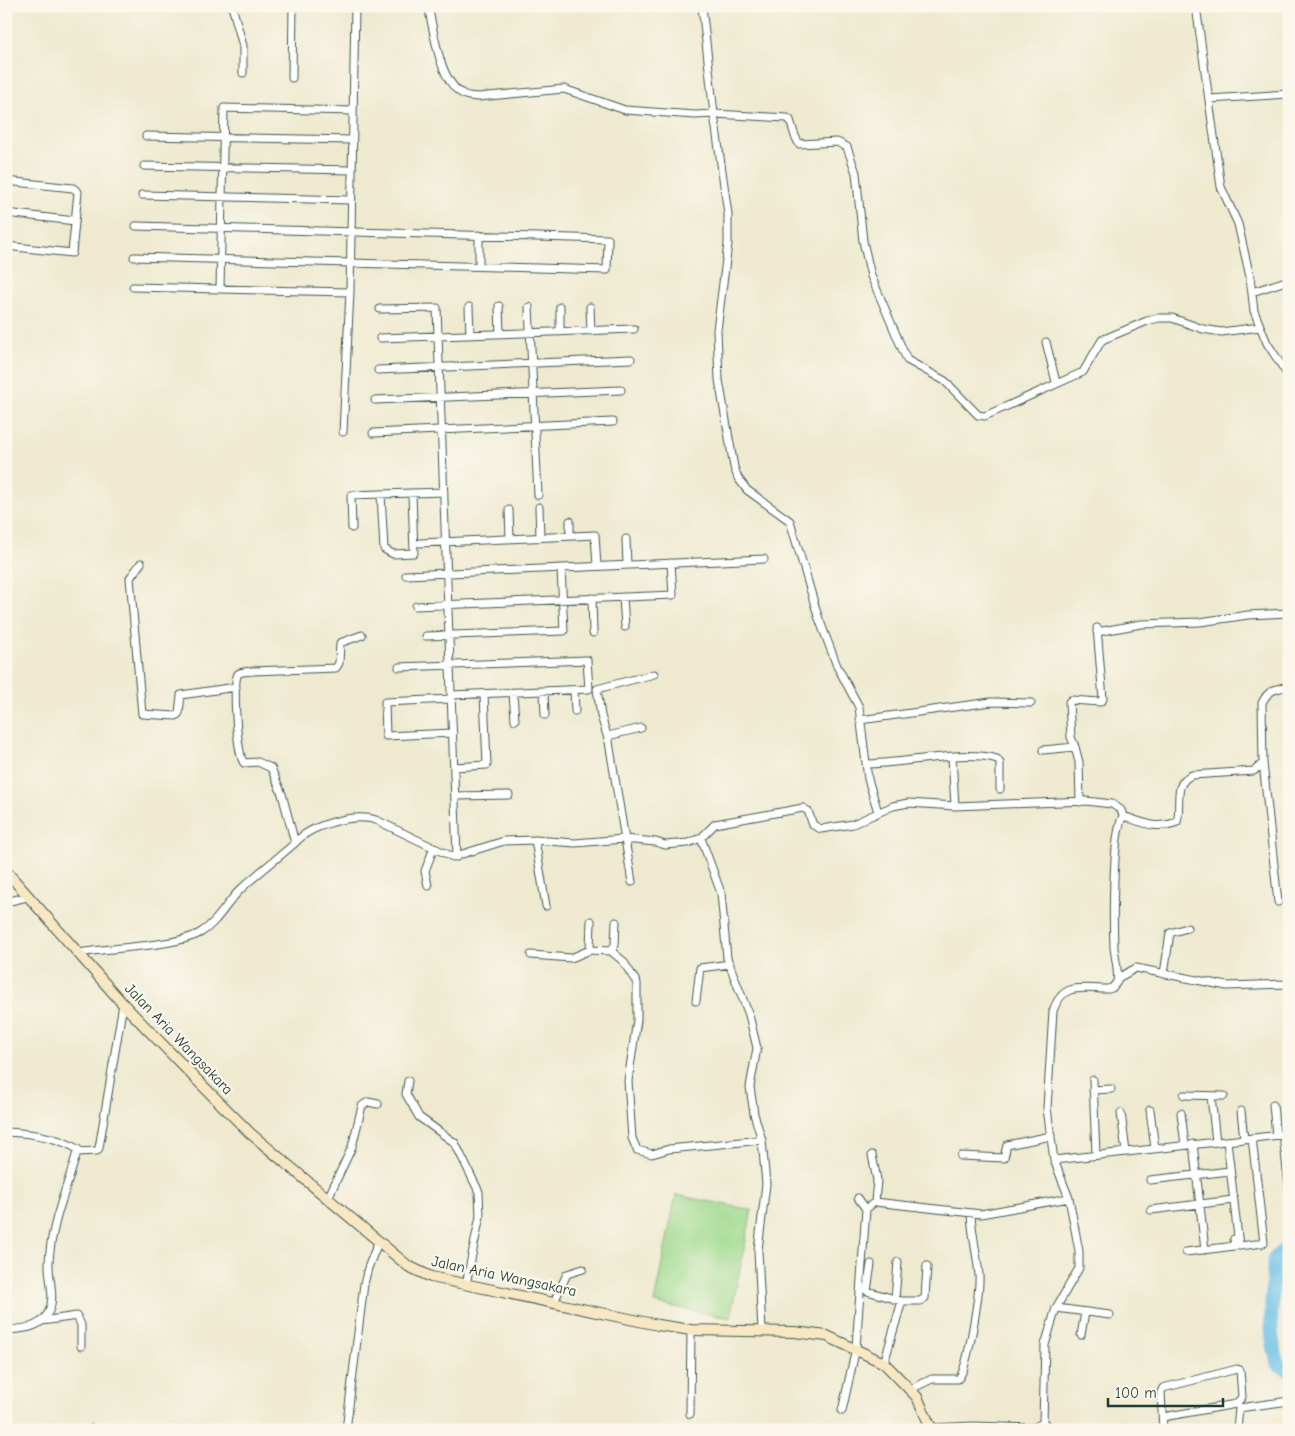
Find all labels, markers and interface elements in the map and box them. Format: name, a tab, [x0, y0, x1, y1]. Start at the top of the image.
street label: Jalan Aria Wangsakara	[121, 980, 237, 1098]
street label: Jalan Aria Wangsakara	[430, 1252, 578, 1300]
scale bar	[1108, 1376, 1222, 1408]
text: 100 m	[1115, 1384, 1157, 1402]

